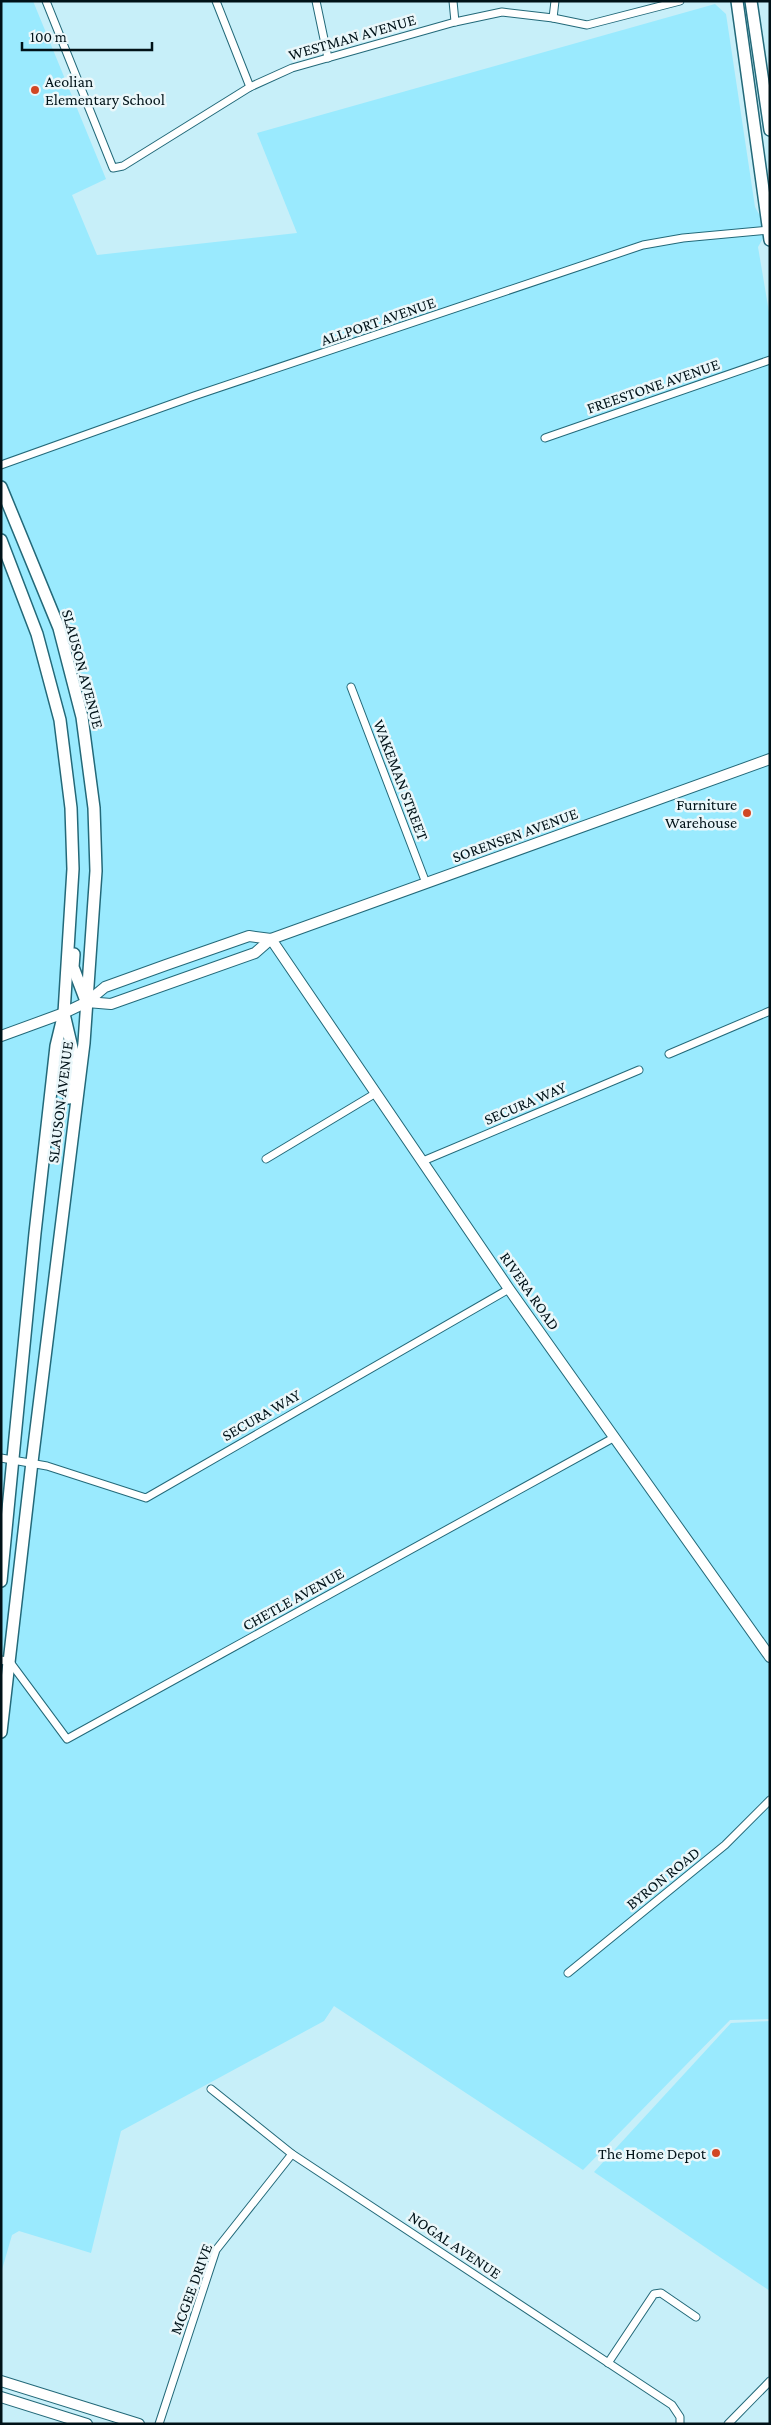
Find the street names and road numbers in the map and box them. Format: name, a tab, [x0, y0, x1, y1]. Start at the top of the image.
street label: WESTMAN AVENUE	[286, 11, 418, 63]
street label: ALLPORT AVENUE	[318, 293, 438, 349]
street label: FREESTONE AVENUE	[584, 355, 722, 417]
street label: SLAUSON AVENUE	[59, 608, 107, 731]
street label: WAKEMAN STREET	[370, 717, 432, 843]
street label: SORENSEN AVENUE	[450, 804, 580, 866]
street label: SLAUSON AVENUE	[44, 1040, 76, 1164]
street label: SECURA WAY	[481, 1078, 569, 1128]
street label: RIVERA ROAD	[497, 1249, 563, 1333]
street label: SECURA WAY	[219, 1386, 304, 1444]
street label: CHETLE AVENUE	[239, 1564, 347, 1634]
street label: BYRON ROAD	[623, 1843, 703, 1913]
street label: NOGAL AVENUE	[406, 2208, 505, 2282]
street label: MCGEE DRIVE	[167, 2241, 215, 2337]

